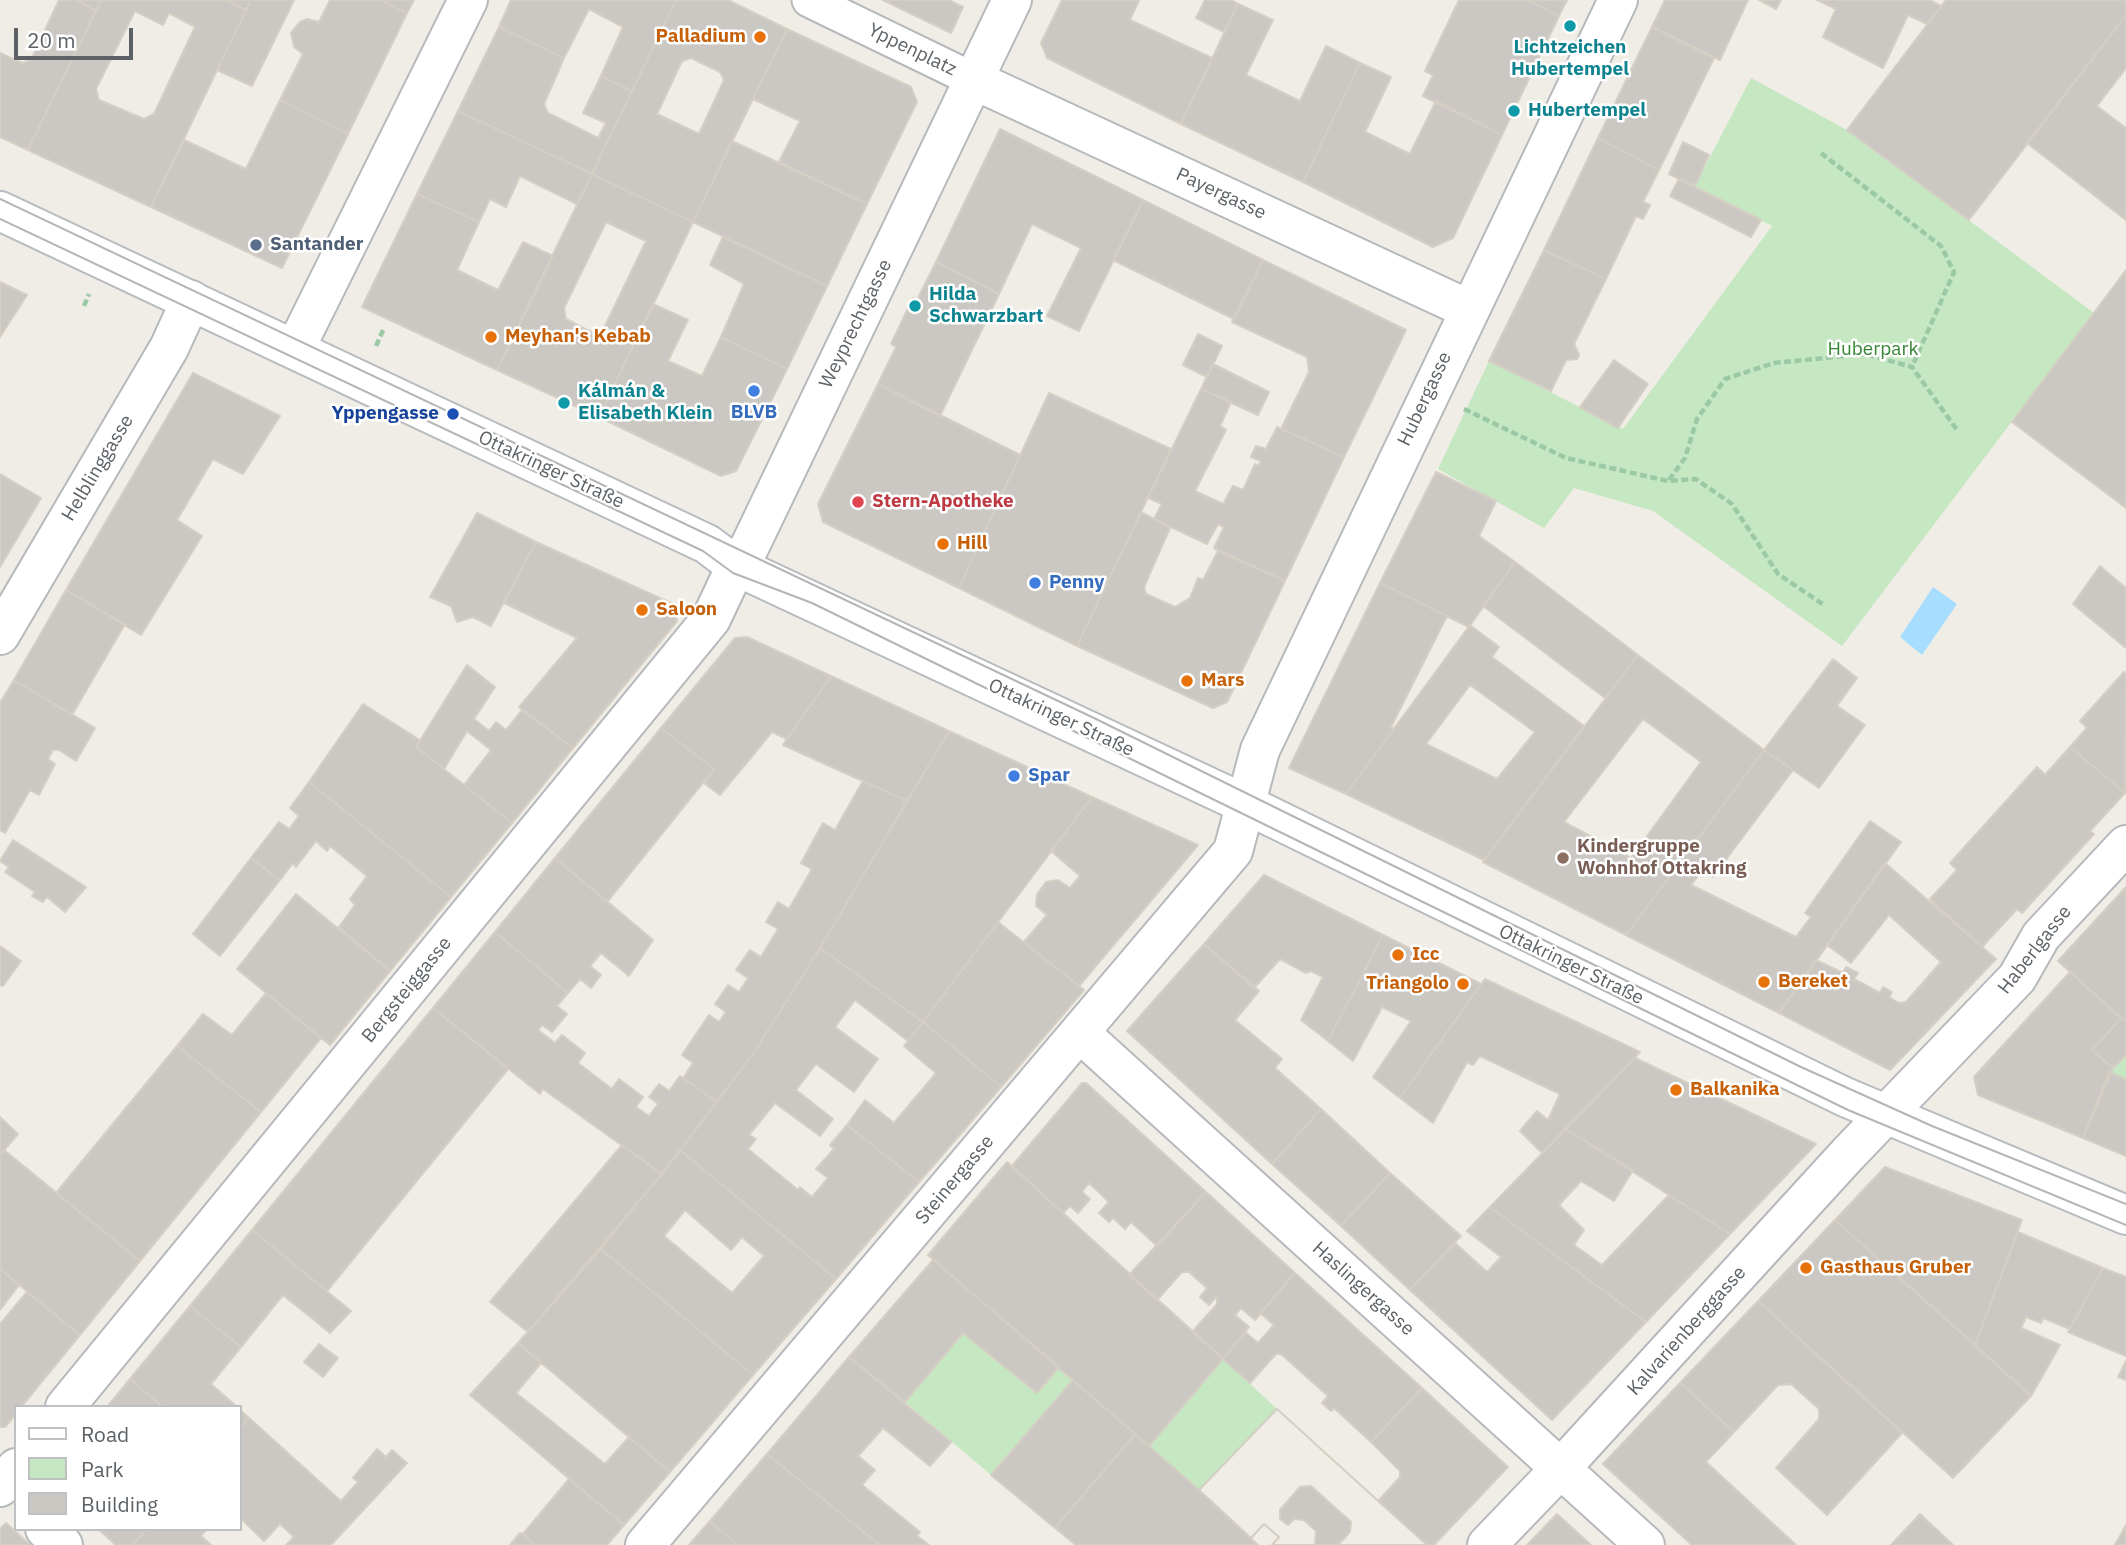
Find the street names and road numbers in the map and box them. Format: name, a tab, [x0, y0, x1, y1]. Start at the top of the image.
street label: Yppenplatz	[864, 19, 960, 81]
street label: Payergasse	[1172, 163, 1270, 225]
street label: Weyprechtgasse	[815, 256, 897, 392]
street label: Hubergasse	[1393, 348, 1457, 450]
street label: Helblinggasse	[57, 411, 139, 525]
street label: Ottakringer Straße	[474, 426, 628, 514]
street label: Ottakringer Straße	[984, 674, 1138, 762]
street label: Haberlgasse	[1993, 901, 2077, 999]
street label: Ottakringer Straße	[1495, 920, 1647, 1010]
street label: Bergsteiggasse	[357, 933, 457, 1047]
street label: Steinergasse	[911, 1131, 999, 1229]
street label: Haslingergasse	[1307, 1237, 1419, 1341]
street label: Kalvarienberggasse	[1623, 1262, 1751, 1400]

